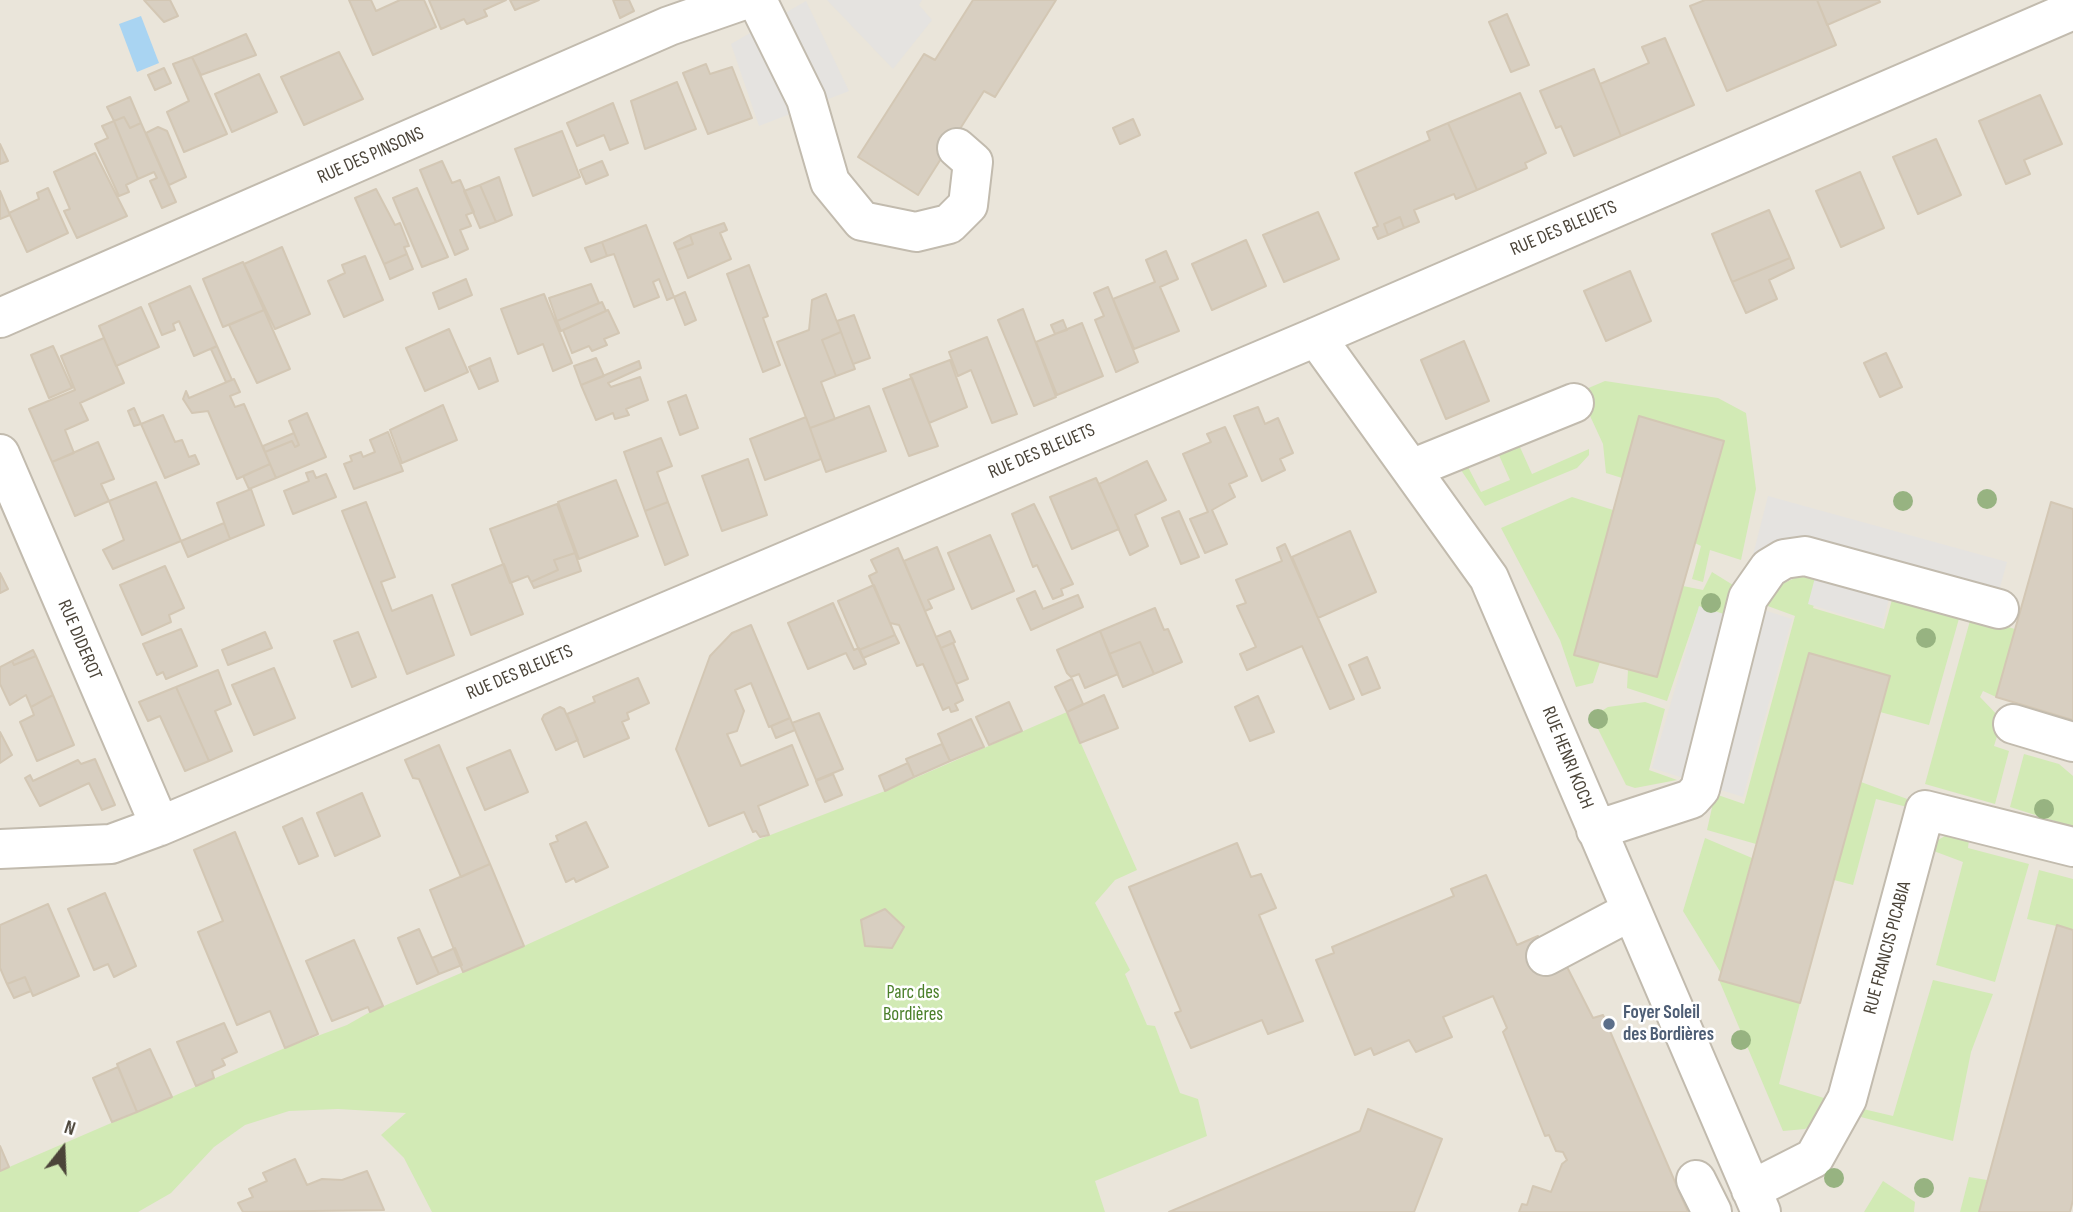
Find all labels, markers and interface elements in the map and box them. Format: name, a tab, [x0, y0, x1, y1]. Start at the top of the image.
street label: RUE DES PINSONS	[314, 122, 428, 190]
street label: RUE DES BLEUETS	[1507, 196, 1621, 262]
street label: RUE DES BLEUETS	[985, 419, 1099, 485]
street label: RUE DIDEROT	[52, 597, 106, 683]
street label: RUE DES BLEUETS	[463, 640, 577, 706]
street label: RUE HENRI KOCH	[1536, 704, 1598, 812]
street label: RUE FRANCIS PICABIA	[1859, 879, 1917, 1017]
park label: Parc des Bordières	[883, 982, 943, 1026]
place label: Foyer Soleil des Bordières	[1623, 1002, 1714, 1046]
marker: Foyer Soleil des Bordières	[1601, 1016, 1617, 1032]
north arrow	[28, 1114, 98, 1184]
text: N	[61, 1116, 78, 1141]

